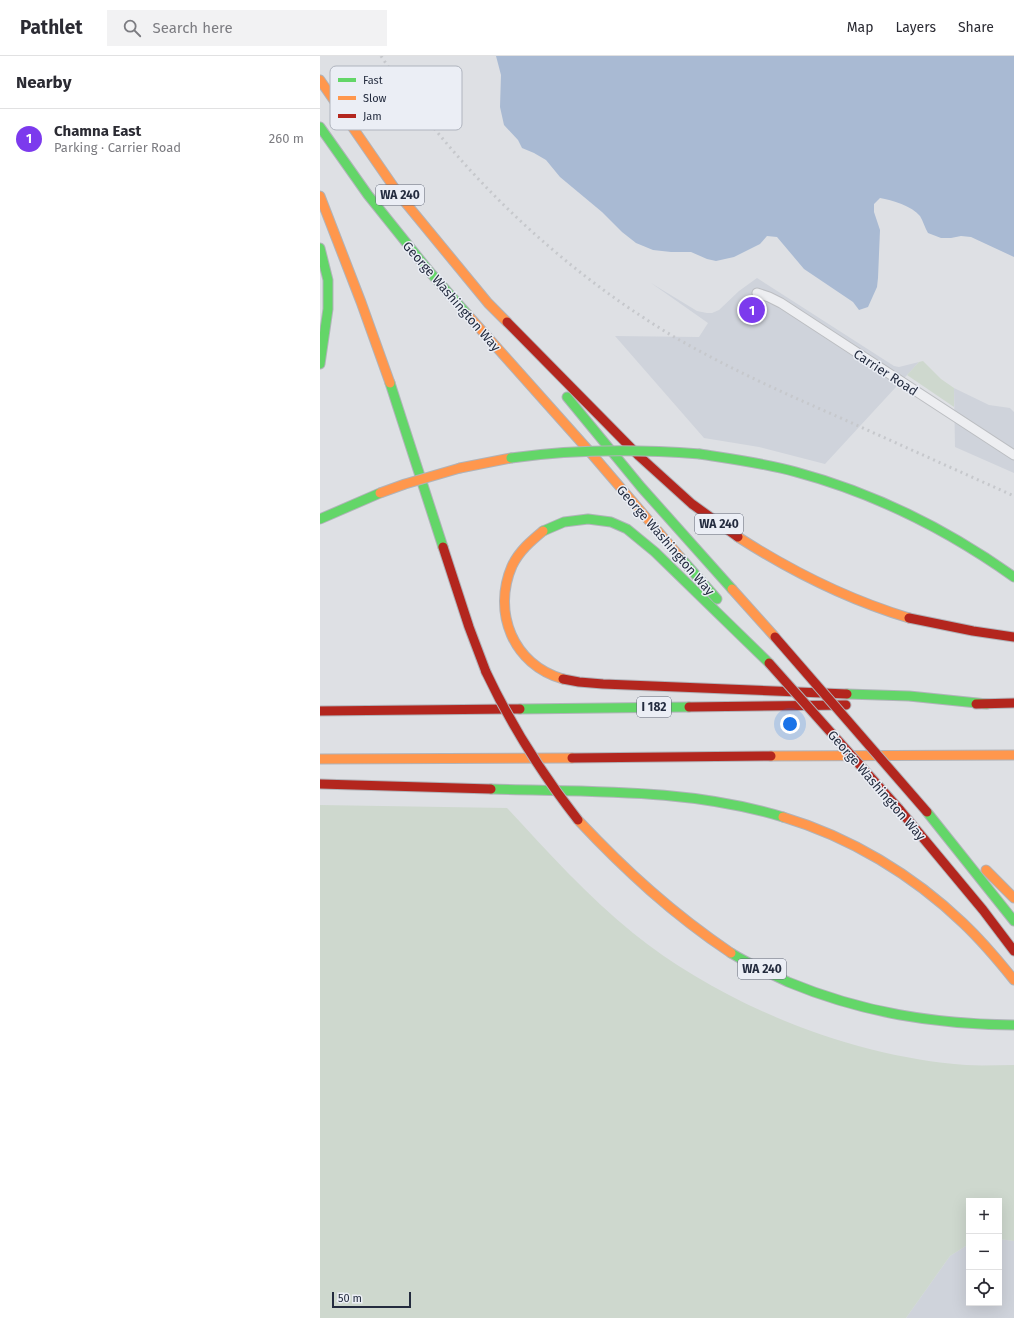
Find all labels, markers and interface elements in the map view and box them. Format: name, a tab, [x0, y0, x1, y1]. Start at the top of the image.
search box	[107, 10, 387, 46]
text: Pathlet	[20, 16, 83, 39]
icon: search	[121, 17, 143, 39]
text: Search here	[153, 19, 233, 37]
text: Map	[847, 19, 873, 36]
text: Layers	[895, 19, 936, 36]
text: Share	[958, 19, 994, 36]
legend	[330, 66, 462, 130]
text: Nearby	[16, 72, 71, 93]
text: Fast	[363, 74, 383, 87]
text: Slow	[363, 92, 387, 105]
text: Jam	[363, 110, 382, 123]
text: Chamna East	[54, 122, 141, 140]
text: 1	[26, 131, 32, 146]
text: 260 m	[269, 131, 304, 146]
text: Parking · Carrier Road	[54, 140, 181, 155]
road number: WA 240	[376, 185, 424, 205]
street label: George Washington Way	[400, 238, 504, 355]
pin: 1	[739, 295, 765, 325]
street label: Carrier Road	[851, 346, 921, 399]
street label: George Washington Way	[614, 482, 718, 599]
road number: WA 240	[695, 514, 743, 534]
road number: I 182	[637, 697, 671, 717]
your location	[780, 714, 800, 734]
street label: George Washington Way	[825, 727, 929, 844]
road number: WA 240	[738, 959, 786, 979]
map controls	[966, 1198, 1002, 1306]
button: +	[966, 1198, 1002, 1234]
button: −	[966, 1234, 1002, 1270]
button: locate	[966, 1270, 1002, 1306]
scale bar	[332, 1290, 411, 1309]
text: 50 m	[338, 1292, 362, 1305]

